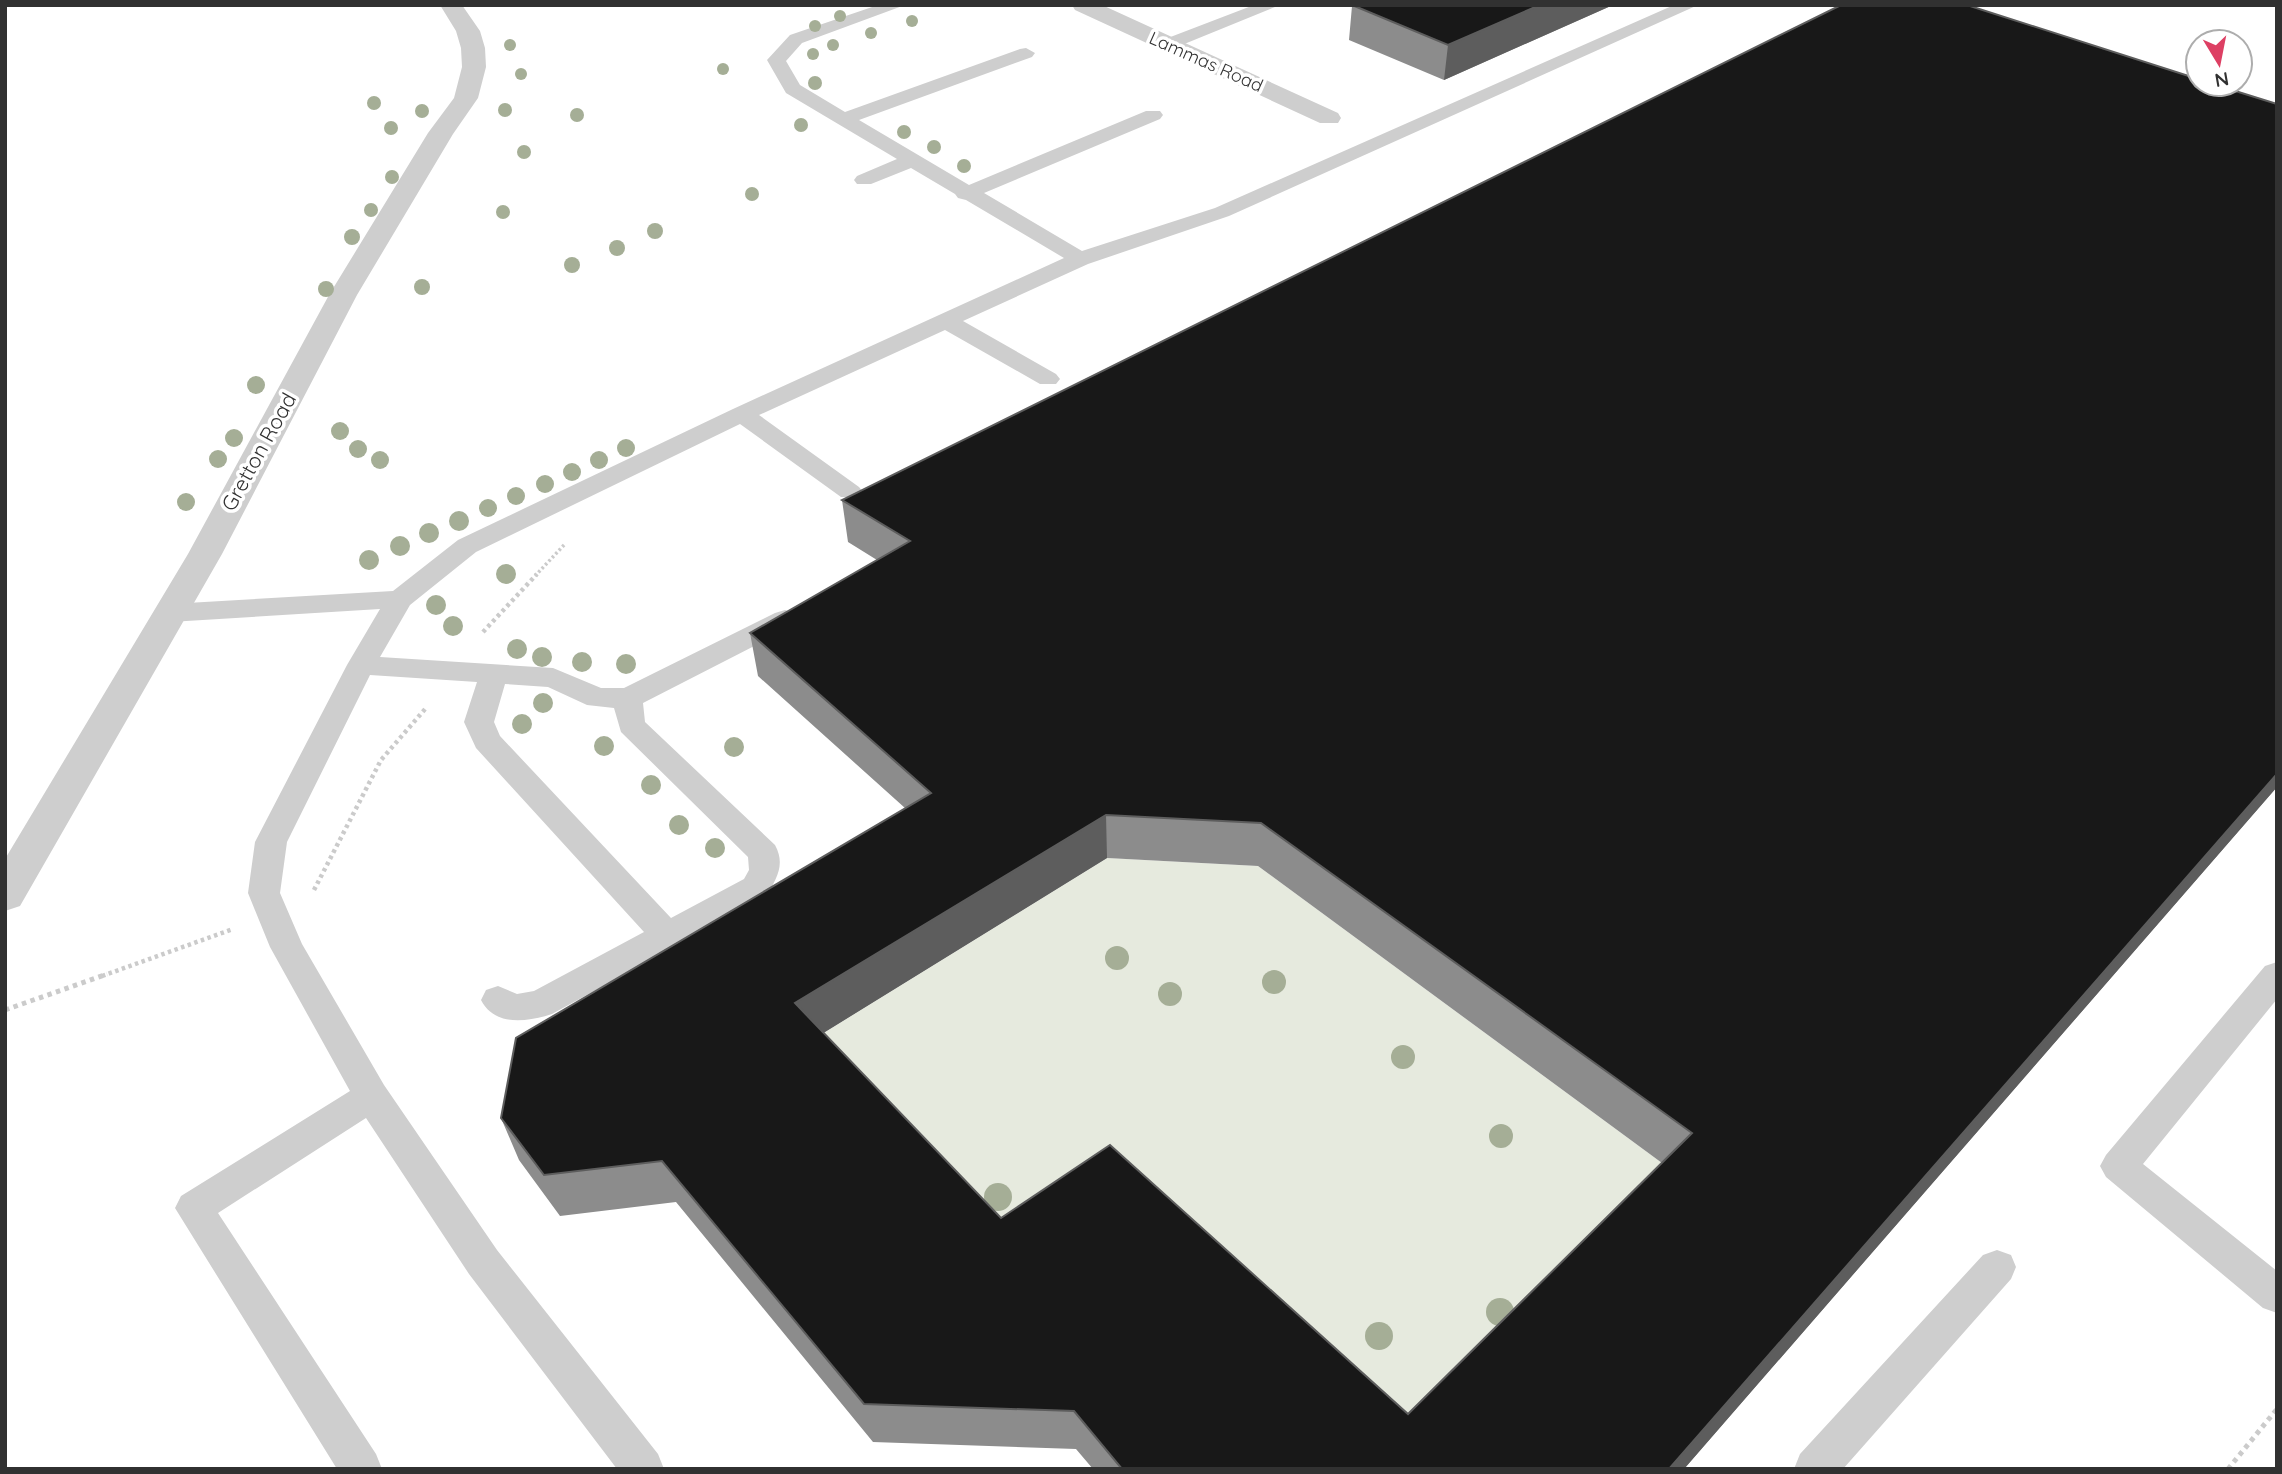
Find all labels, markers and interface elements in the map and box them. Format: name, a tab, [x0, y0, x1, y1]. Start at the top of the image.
street label: Lammas Road	[1146, 26, 1267, 97]
north arrow	[2184, 28, 2254, 98]
text: N	[2213, 67, 2231, 93]
street label: Gretton Road	[215, 388, 301, 515]

